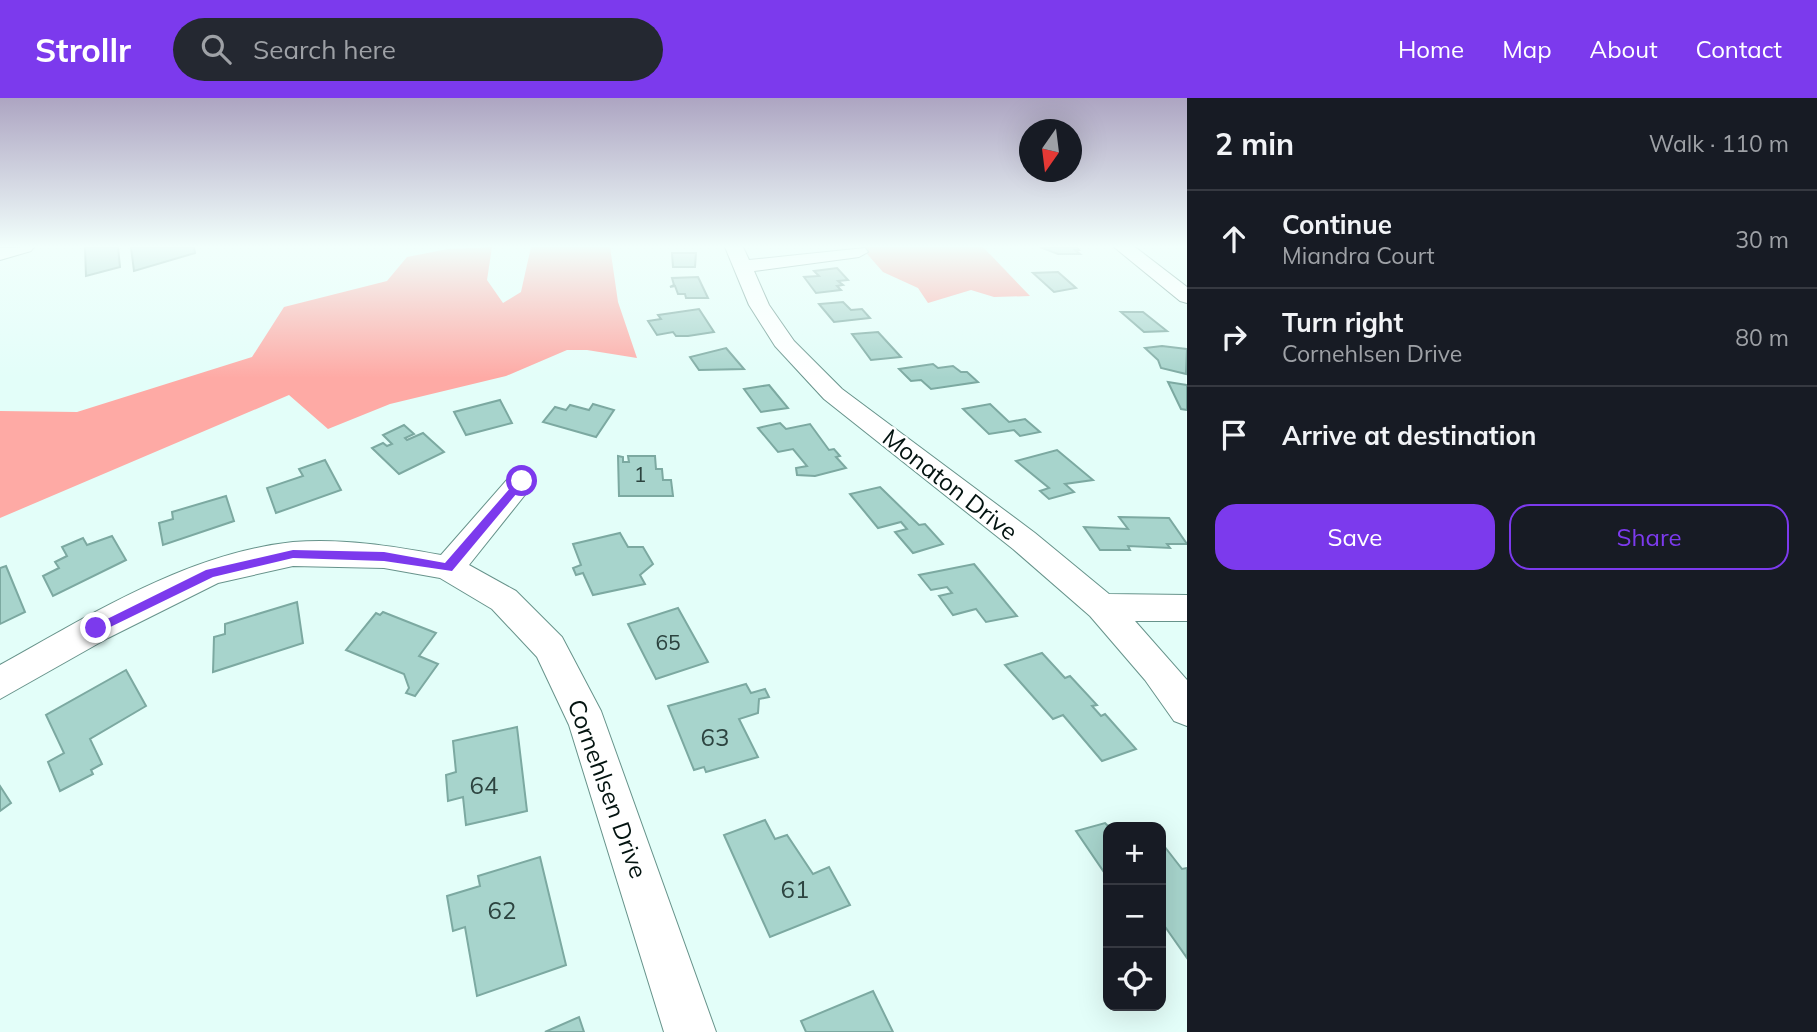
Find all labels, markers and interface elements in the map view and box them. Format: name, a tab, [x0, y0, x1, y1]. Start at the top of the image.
search box	[173, 18, 663, 81]
text: Strollr	[35, 29, 131, 70]
icon: search	[197, 30, 235, 68]
text: Search here	[253, 33, 396, 66]
text: Home	[1398, 34, 1464, 64]
text: Map	[1502, 34, 1552, 64]
text: About	[1590, 34, 1658, 64]
text: Contact	[1696, 34, 1782, 64]
north arrow	[1019, 119, 1082, 182]
text: 2 min	[1215, 125, 1294, 163]
text: Walk · 110 m	[1649, 129, 1789, 158]
text: Continue	[1282, 208, 1392, 241]
icon: ahead	[1215, 220, 1253, 258]
text: 30 m	[1735, 225, 1789, 254]
text: Miandra Court	[1282, 241, 1435, 270]
text: Turn right	[1282, 306, 1403, 339]
icon: right	[1215, 318, 1253, 356]
text: 80 m	[1735, 323, 1789, 352]
text: Cornehlsen Drive	[1282, 339, 1462, 368]
icon: arrive	[1215, 416, 1253, 454]
text: Arrive at destination	[1282, 419, 1537, 452]
street label: Monaton Drive	[877, 422, 1024, 546]
house number: 1	[634, 461, 646, 487]
route start	[506, 465, 537, 496]
button: Save	[1215, 504, 1495, 570]
button: Share	[1509, 504, 1789, 570]
route end	[80, 612, 111, 643]
house number: 65	[655, 629, 681, 655]
street label: Cornehlsen Drive	[562, 695, 654, 882]
house number: 63	[701, 722, 729, 752]
house number: 64	[470, 770, 498, 800]
map controls	[1103, 822, 1166, 1011]
button: +	[1103, 822, 1166, 885]
house number: 61	[781, 874, 809, 904]
button: −	[1103, 885, 1166, 948]
house number: 62	[488, 895, 516, 925]
button: locate	[1103, 948, 1166, 1011]

